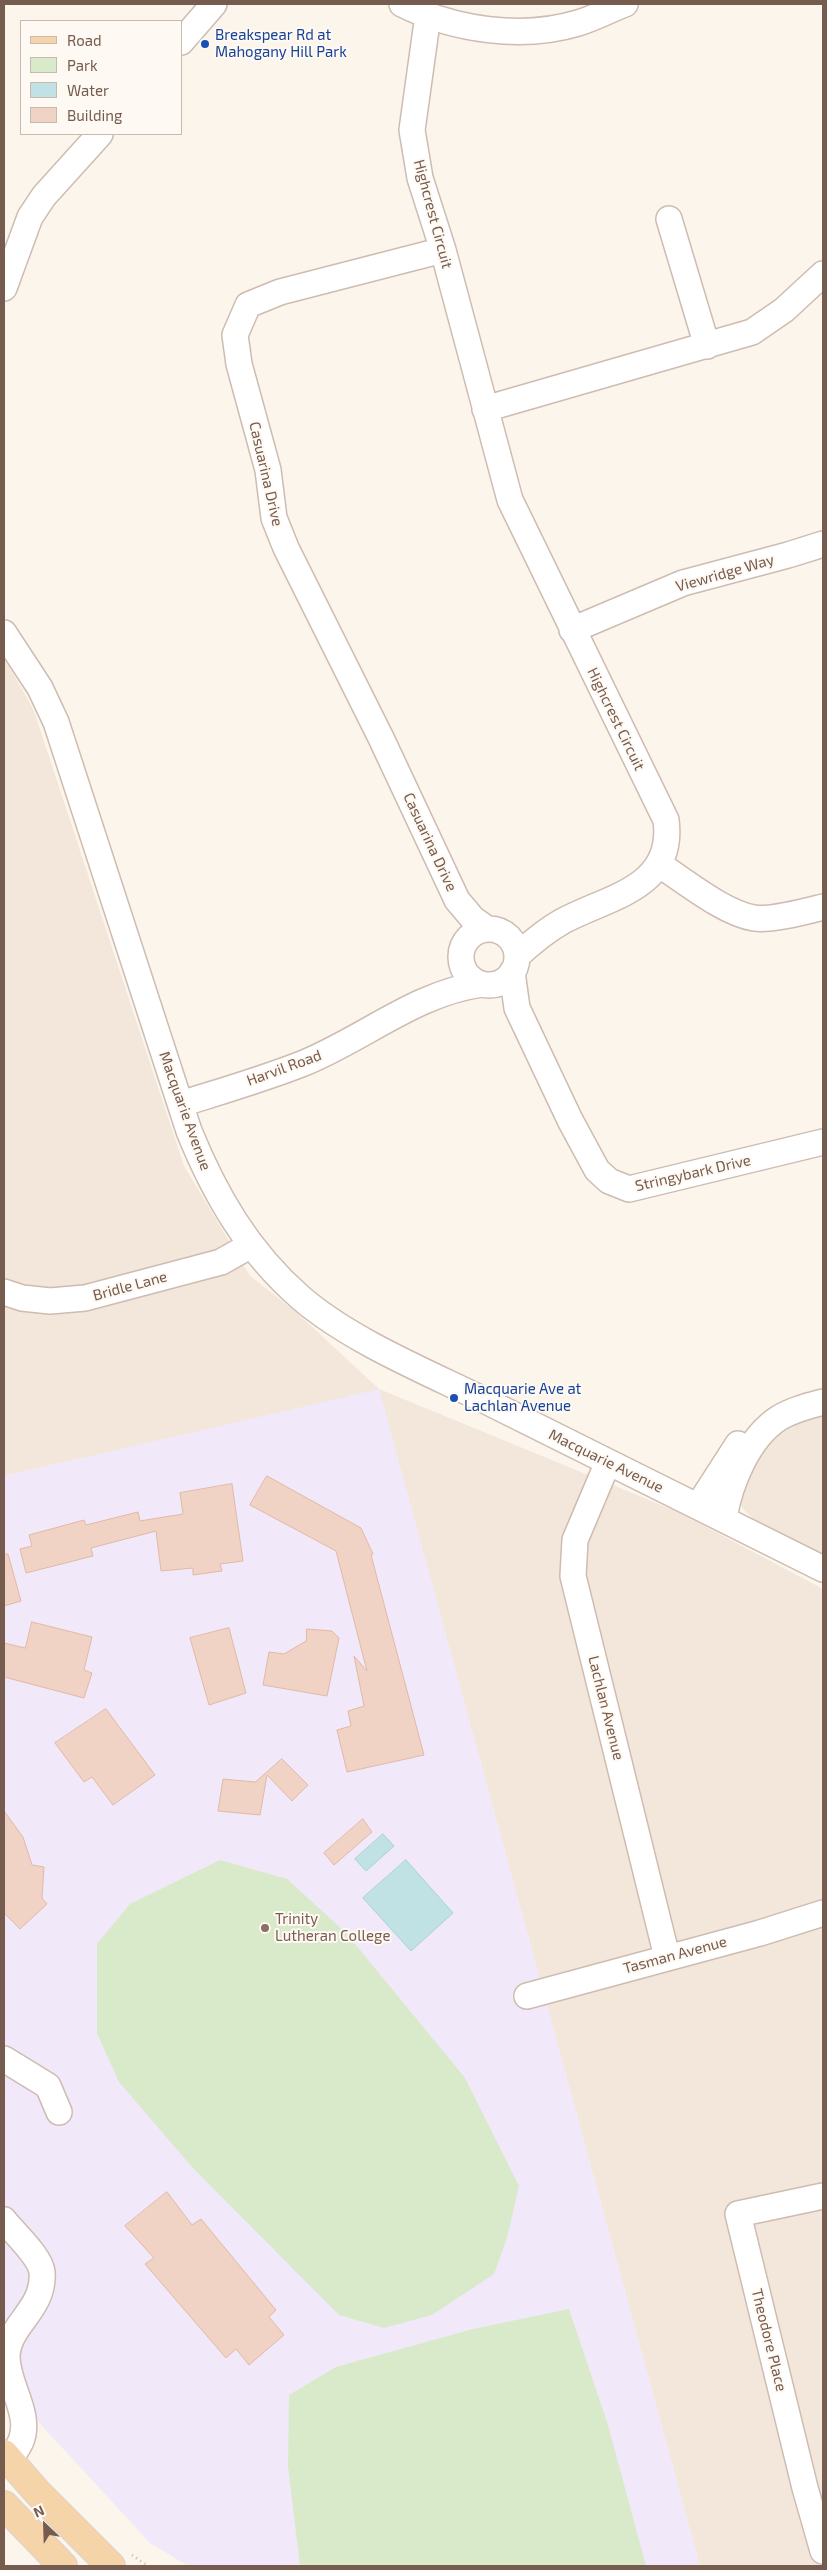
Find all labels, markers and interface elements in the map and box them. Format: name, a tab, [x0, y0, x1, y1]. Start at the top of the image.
legend	[20, 20, 182, 135]
place label: Breakspear Rd at Mahogany Hill Park	[215, 26, 347, 61]
text: Road	[67, 31, 102, 49]
marker: Breakspear Rd at Mahogany Hill Park	[199, 38, 211, 50]
text: Park	[67, 56, 98, 74]
text: Water	[67, 81, 109, 99]
text: Building	[67, 106, 122, 124]
street label: Highcrest Circuit	[410, 158, 456, 270]
street label: Casuarina Drive	[245, 420, 287, 528]
street label: Viewridge Way	[674, 550, 776, 596]
street label: Highcrest Circuit	[583, 665, 649, 773]
street label: Casuarina Drive	[399, 790, 461, 894]
street label: Harvil Road	[244, 1046, 324, 1090]
street label: Macquarie Avenue	[155, 1049, 215, 1173]
street label: Stringybark Drive	[633, 1151, 753, 1195]
street label: Bridle Lane	[91, 1267, 169, 1305]
place label: Macquarie Ave at Lachlan Avenue	[464, 1380, 581, 1415]
marker: Macquarie Ave at Lachlan Avenue	[448, 1392, 460, 1404]
street label: Macquarie Avenue	[546, 1425, 666, 1497]
street label: Lachlan Avenue	[584, 1654, 628, 1762]
place label: Trinity Lutheran College	[275, 1910, 390, 1945]
marker: Trinity Lutheran College	[259, 1922, 271, 1934]
street label: Tasman Avenue	[621, 1932, 729, 1978]
street label: Theodore Place	[748, 2287, 790, 2393]
north arrow	[20, 2500, 70, 2550]
text: N	[31, 2501, 47, 2521]

